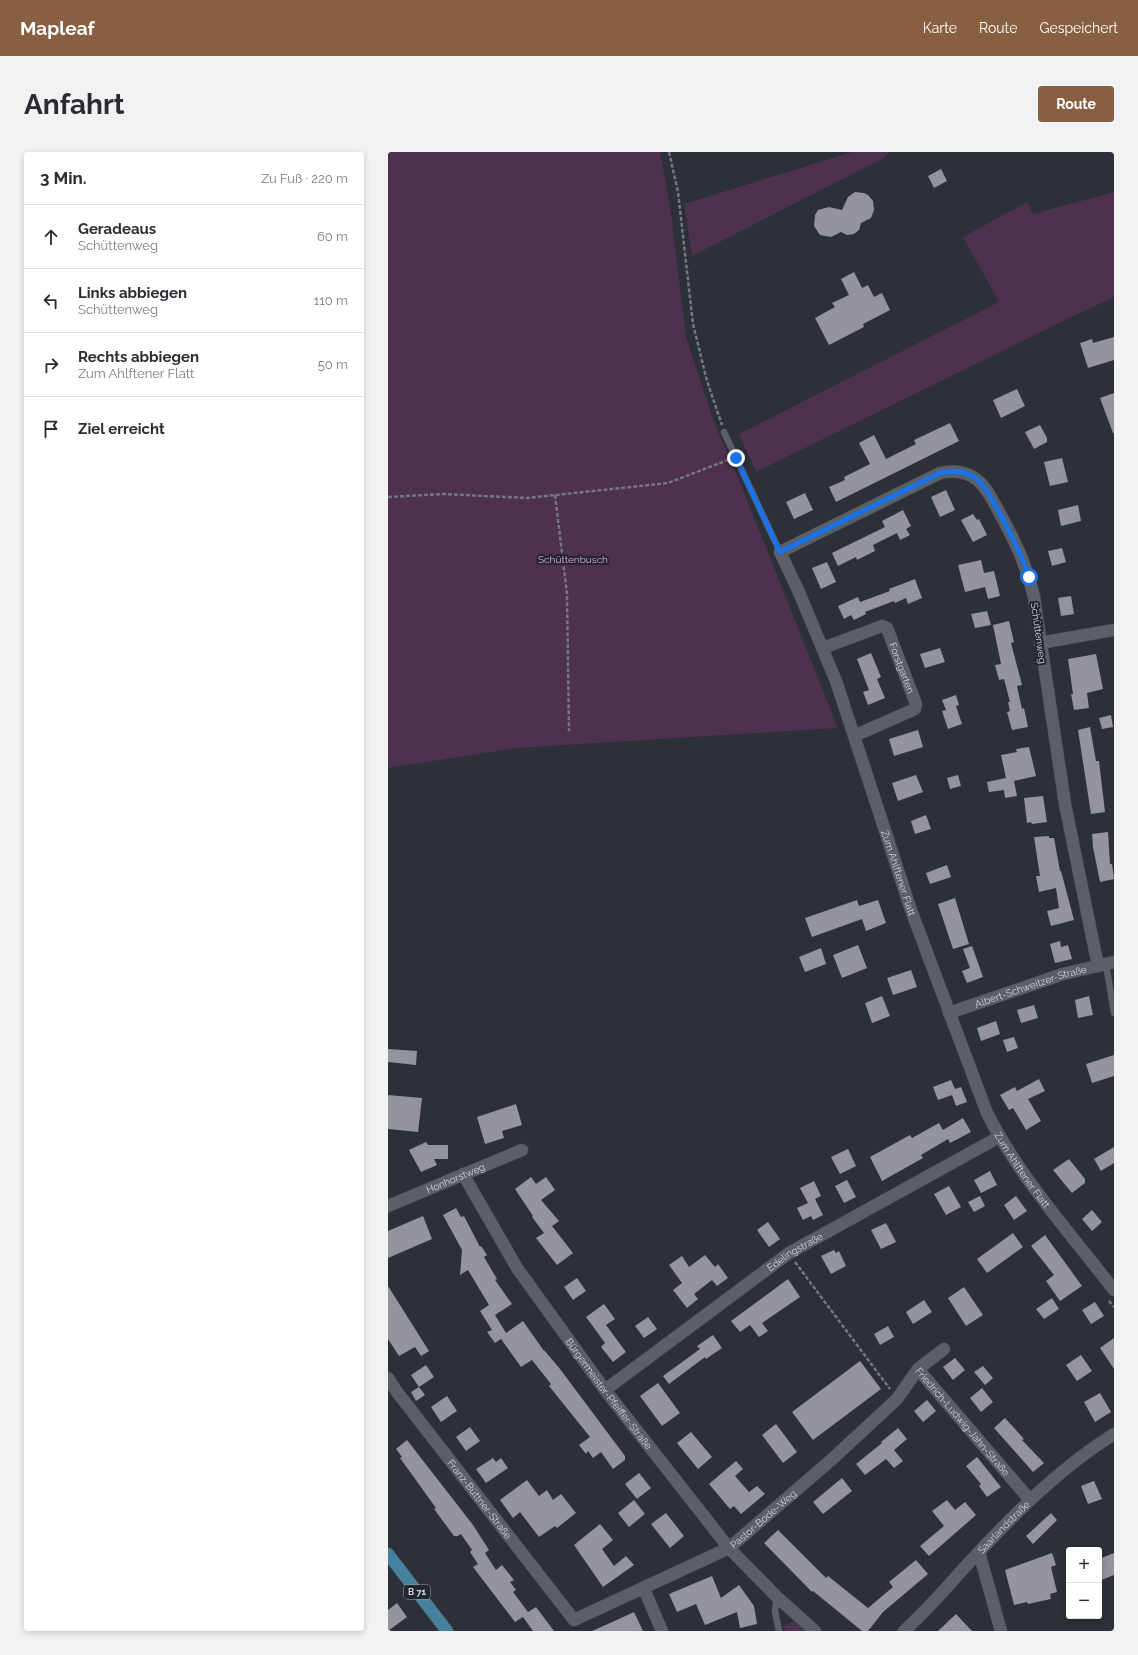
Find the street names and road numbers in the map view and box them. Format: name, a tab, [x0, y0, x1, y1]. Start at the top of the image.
street label: Schüttenweg	[1029, 602, 1048, 664]
street label: Forstgarten	[887, 641, 916, 695]
street label: Zum Ahlftener Flatt	[879, 829, 918, 918]
street label: Albert-Schweitzer-Straße	[973, 964, 1088, 1010]
street label: Zum Ahlftener Flatt	[992, 1130, 1052, 1211]
street label: Honhorstweg	[425, 1161, 487, 1195]
street label: Edelingstraße	[765, 1230, 825, 1273]
street label: Bürgermeister-Pfeiffer-Straße	[563, 1336, 654, 1451]
street label: Friedrich-Ludwig-Jahn-Straße	[913, 1366, 1012, 1478]
street label: Franz-Büttner-Straße	[445, 1457, 514, 1541]
street label: Pastor-Bode-Weg	[728, 1488, 799, 1551]
street label: Saarlandstraße	[976, 1499, 1032, 1556]
road number: B 71	[404, 1585, 430, 1599]

